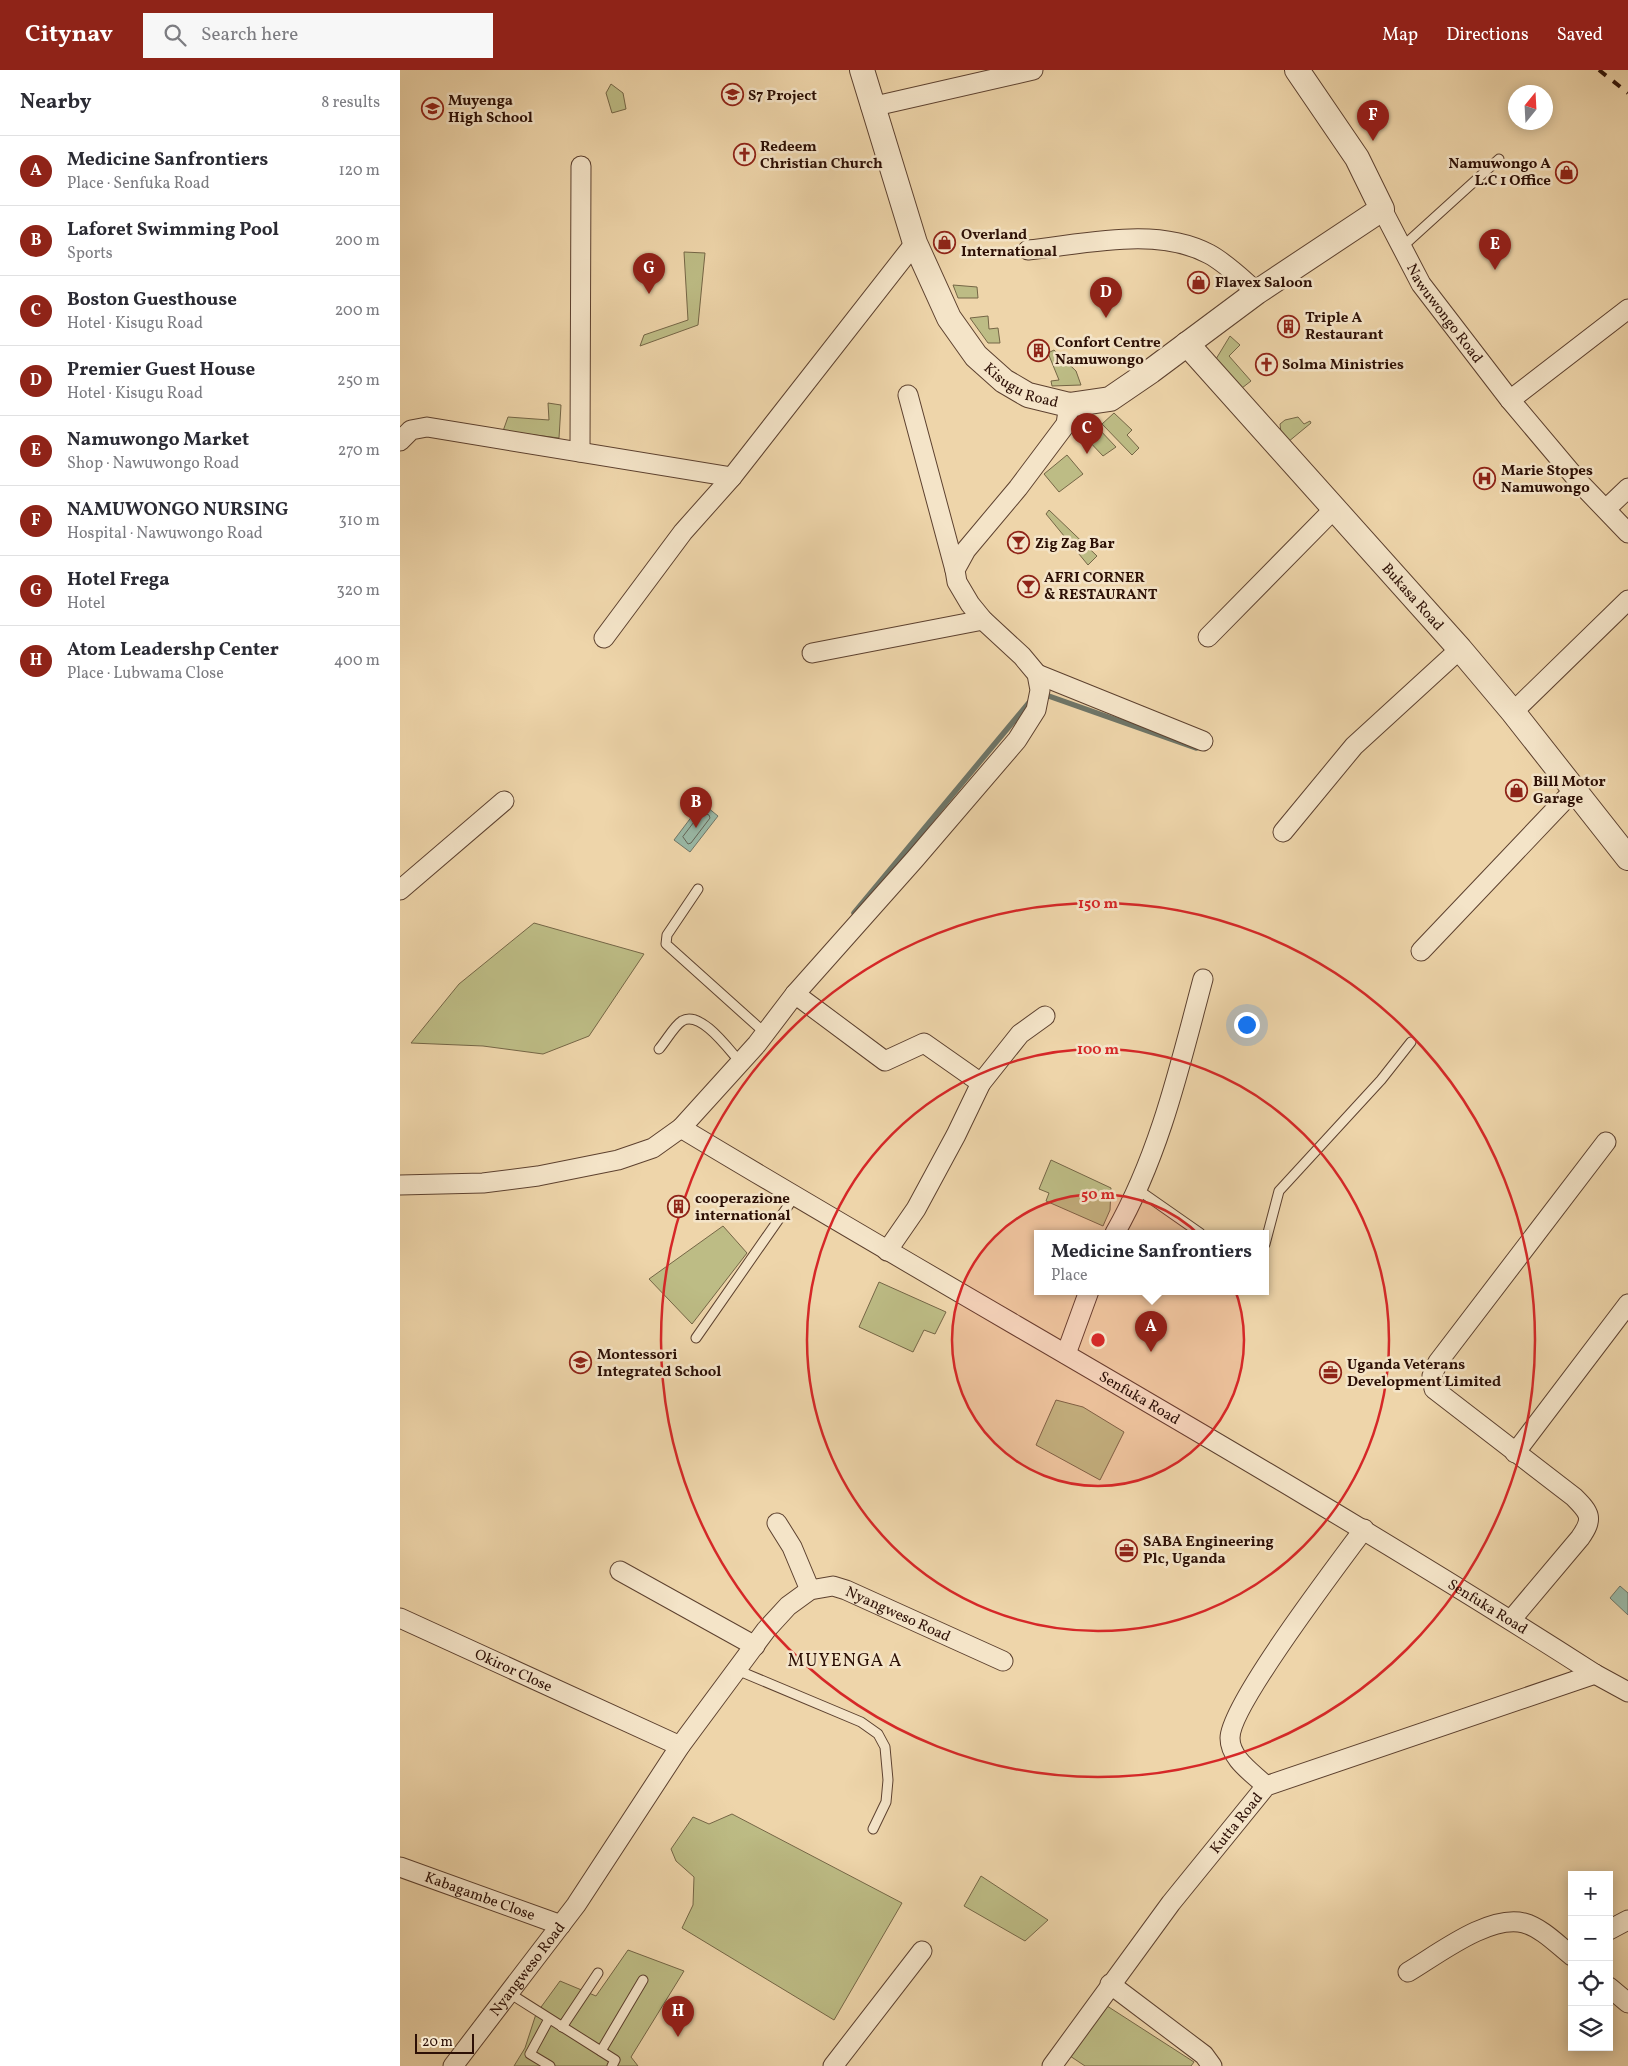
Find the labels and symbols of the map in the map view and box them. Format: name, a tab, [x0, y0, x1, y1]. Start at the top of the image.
school or university icon: S7 Project	[720, 83, 744, 107]
north arrow	[1508, 85, 1553, 130]
place label: S7 Project	[748, 86, 817, 107]
place label: Muyenga High School	[448, 91, 533, 129]
school or university icon: Muyenga High School	[420, 97, 444, 121]
pin: F	[1357, 100, 1389, 141]
place label: Redeem Christian Church	[760, 137, 883, 175]
church icon: Redeem Christian Church	[732, 143, 756, 167]
place label: Namuwongo A L.C 1 Office	[1449, 154, 1551, 192]
shop icon: Namuwongo A L.C 1 Office	[1555, 160, 1579, 184]
place label: Overland International	[961, 225, 1057, 263]
pin: E	[1479, 229, 1511, 270]
shop icon: Overland International	[933, 231, 957, 255]
pin: G	[633, 253, 665, 294]
street label: Nawuwongo Road	[1400, 260, 1487, 368]
shop icon: Flavex Saloon	[1187, 270, 1211, 294]
place label: Flavex Saloon	[1215, 273, 1313, 294]
pin: D	[1090, 277, 1122, 318]
place label: Triple A Restaurant	[1305, 308, 1384, 346]
building icon: Triple A Restaurant	[1277, 314, 1301, 338]
place label: Confort Centre Namuwongo	[1055, 333, 1161, 371]
building icon: Confort Centre Namuwongo	[1027, 339, 1051, 363]
church icon: Solma Ministries	[1254, 352, 1278, 376]
place label: Solma Ministries	[1282, 355, 1404, 376]
street label: Kisugu Road	[978, 358, 1060, 414]
pin: C	[1071, 413, 1103, 454]
place label: Marie Stopes Namuwongo	[1501, 461, 1593, 499]
hospital icon: Marie Stopes Namuwongo	[1473, 467, 1497, 491]
bar icon: Zig Zag Bar	[1007, 531, 1031, 555]
place label: Zig Zag Bar	[1035, 534, 1115, 555]
street label: Bukasa Road	[1376, 559, 1448, 636]
place label: AFRI CORNER & RESTAURANT	[1044, 568, 1158, 606]
bar icon: AFRI CORNER & RESTAURANT	[1016, 574, 1040, 598]
place label: Bill Motor Garage	[1533, 772, 1606, 810]
shop icon: Bill Motor Garage	[1505, 778, 1529, 802]
pin: B	[680, 787, 712, 828]
text: 150 m	[1078, 894, 1118, 915]
your location	[1234, 1012, 1260, 1038]
text: 100 m	[1077, 1040, 1120, 1061]
text: 50 m	[1081, 1185, 1115, 1206]
place label: cooperazione international	[695, 1189, 791, 1227]
building icon: cooperazione international	[667, 1195, 691, 1219]
pin: A	[1135, 1311, 1167, 1352]
centre of rings	[1089, 1331, 1107, 1349]
place label: Montessori Integrated School	[597, 1345, 721, 1383]
school or university icon: Montessori Integrated School	[569, 1351, 593, 1375]
place label: Uganda Veterans Development Limited	[1347, 1355, 1501, 1393]
office icon: Uganda Veterans Development Limited	[1319, 1361, 1343, 1385]
street label: Senfuka Road	[1095, 1367, 1183, 1431]
place label: SABA Engineering Plc, Uganda	[1143, 1532, 1274, 1570]
office icon: SABA Engineering Plc, Uganda	[1115, 1538, 1139, 1562]
street label: Senfuka Road	[1443, 1575, 1531, 1640]
street label: Nyangweso Road	[842, 1582, 954, 1648]
street label: Okiror Close	[471, 1645, 555, 1698]
district label: MUYENGA A	[788, 1649, 902, 1674]
street label: Kutta Road	[1206, 1789, 1269, 1859]
street label: Kabagambe Close	[421, 1868, 538, 1927]
street label: Nyangweso Road	[486, 1919, 571, 2021]
pin: H	[662, 1996, 694, 2037]
scale bar	[415, 2031, 474, 2054]

